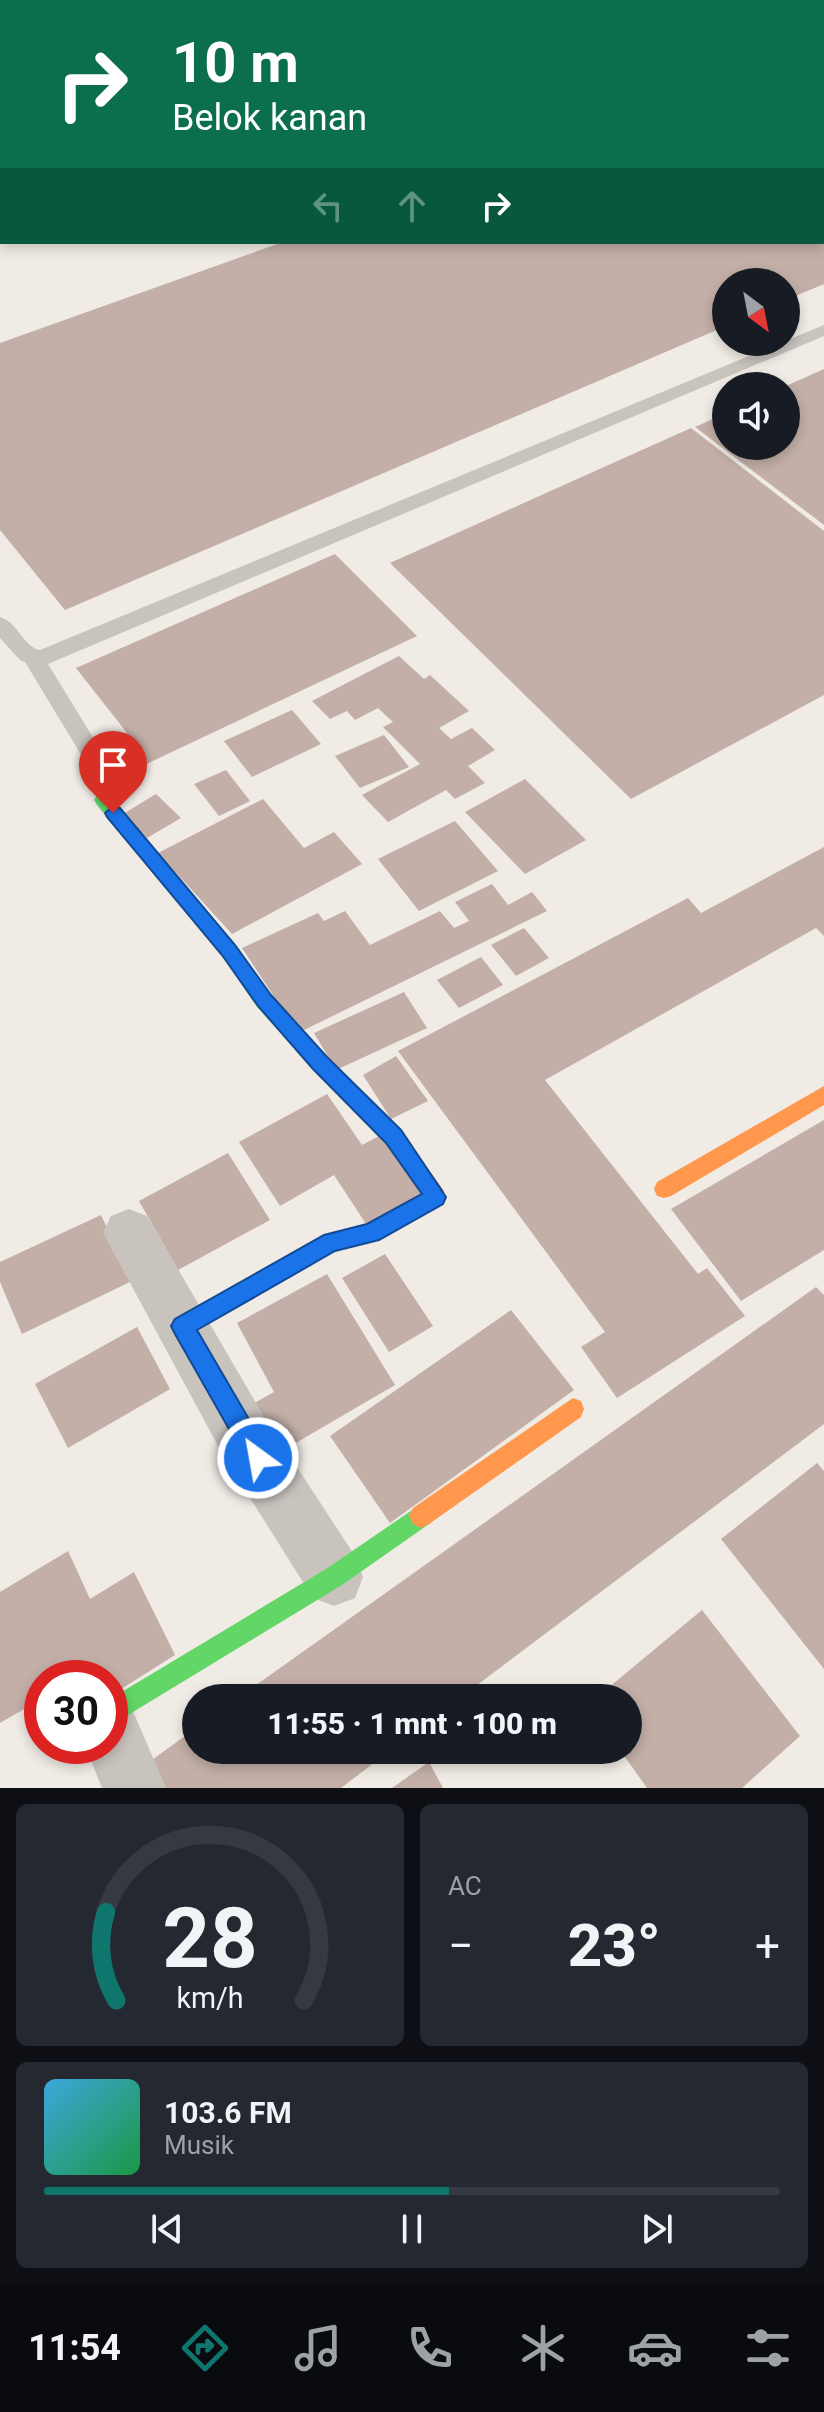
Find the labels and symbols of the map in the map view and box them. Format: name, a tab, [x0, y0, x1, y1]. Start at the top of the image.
north arrow	[712, 268, 800, 356]
pin	[79, 731, 147, 813]
position arrow	[216, 1416, 300, 1500]
speed limit sign: 30	[24, 1660, 128, 1764]

